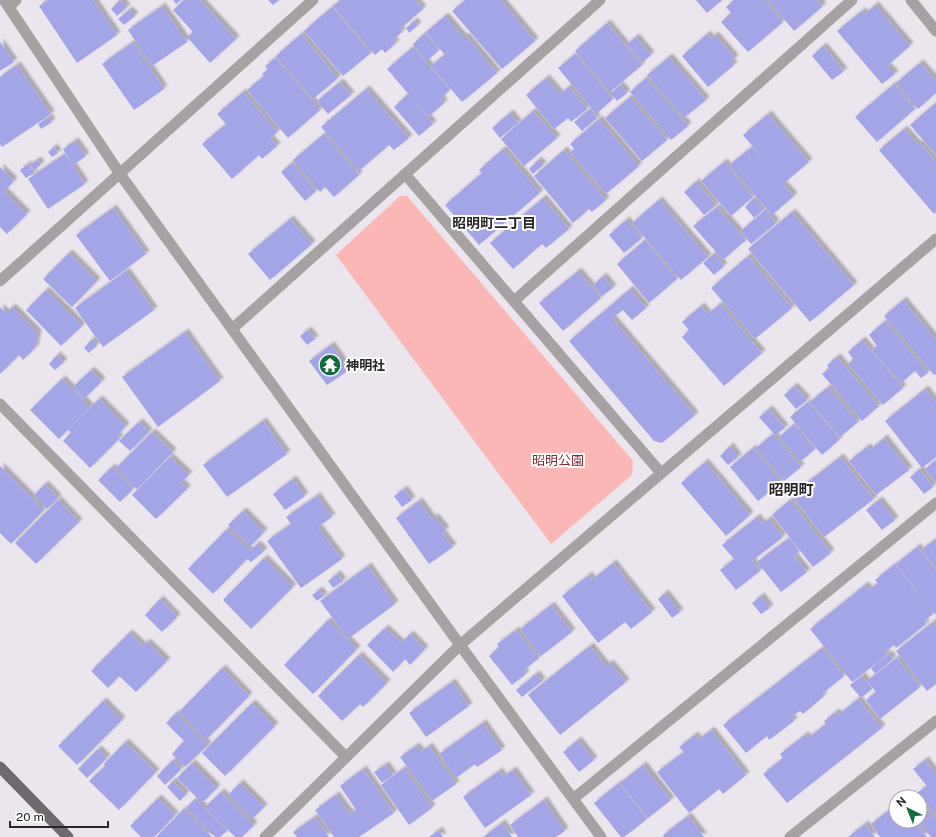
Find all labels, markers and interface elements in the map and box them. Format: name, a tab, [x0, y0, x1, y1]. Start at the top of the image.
district label: 昭明町二丁目	[452, 215, 536, 231]
temple icon: 神明社	[317, 352, 343, 378]
place label: 神明社	[346, 358, 385, 373]
park label: 昭明公園	[532, 453, 584, 468]
district label: 昭明町	[768, 481, 814, 498]
north arrow	[888, 789, 928, 829]
text: N	[894, 794, 908, 809]
scale bar	[10, 803, 108, 829]
text: 20 m	[16, 810, 44, 824]

